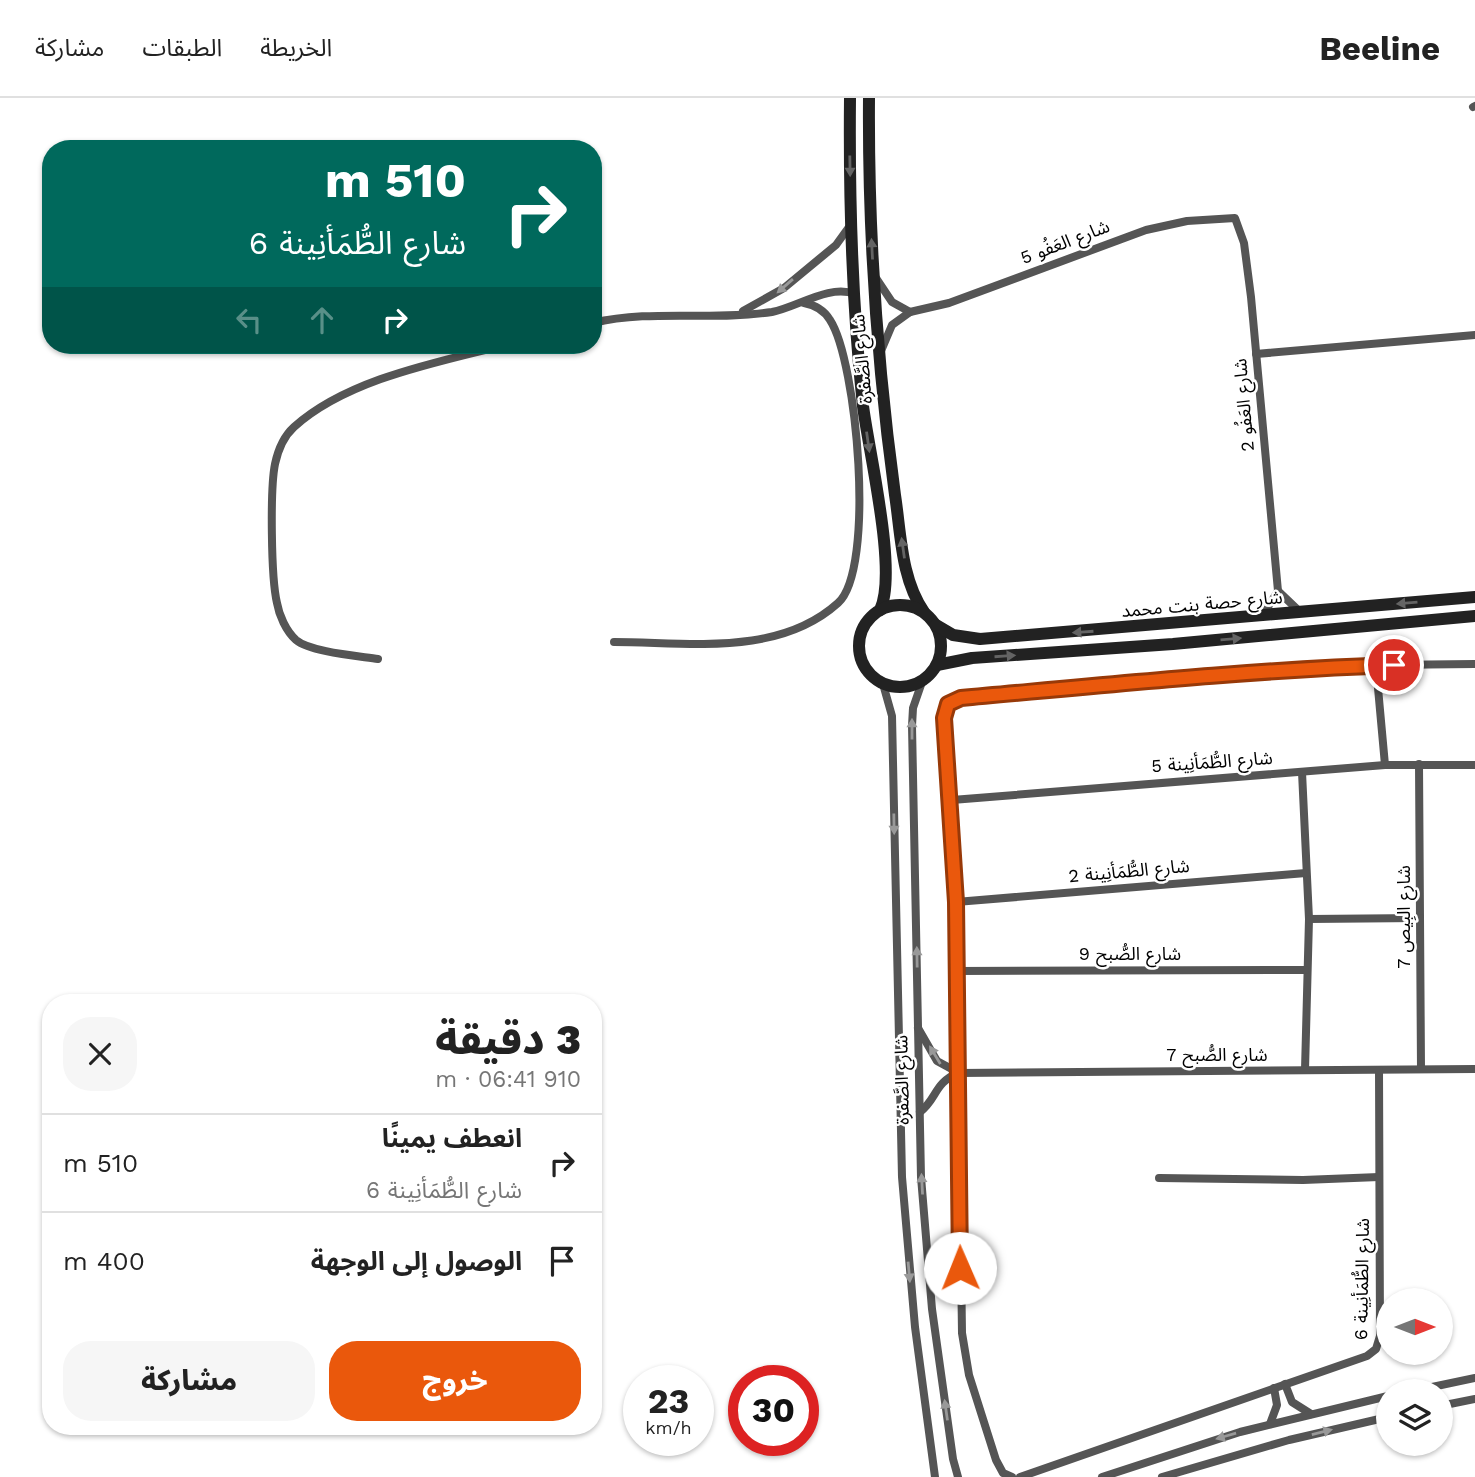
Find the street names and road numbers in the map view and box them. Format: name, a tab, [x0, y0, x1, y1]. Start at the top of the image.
street label: شارع العَفُو 5	[1017, 214, 1114, 272]
street label: شارع الصَّفرة	[847, 313, 880, 405]
street label: شارع العَفُو 2	[1228, 357, 1262, 453]
street label: شارع حصة بنت محمد	[1121, 586, 1284, 625]
street label: شارع الطُّمَأنِينة 5	[1151, 747, 1274, 780]
street label: شارع الطُّمَأنِينة 2	[1067, 854, 1191, 890]
street label: شارع البِيص 7	[1393, 865, 1418, 969]
street label: شارع الصُّبح 9	[1079, 943, 1181, 968]
street label: شارع الصَّفرة	[890, 1035, 917, 1125]
street label: شارع الصُّبح 7	[1166, 1044, 1268, 1069]
street label: شارع الطُّمَأنِينة 6	[1350, 1218, 1377, 1340]

